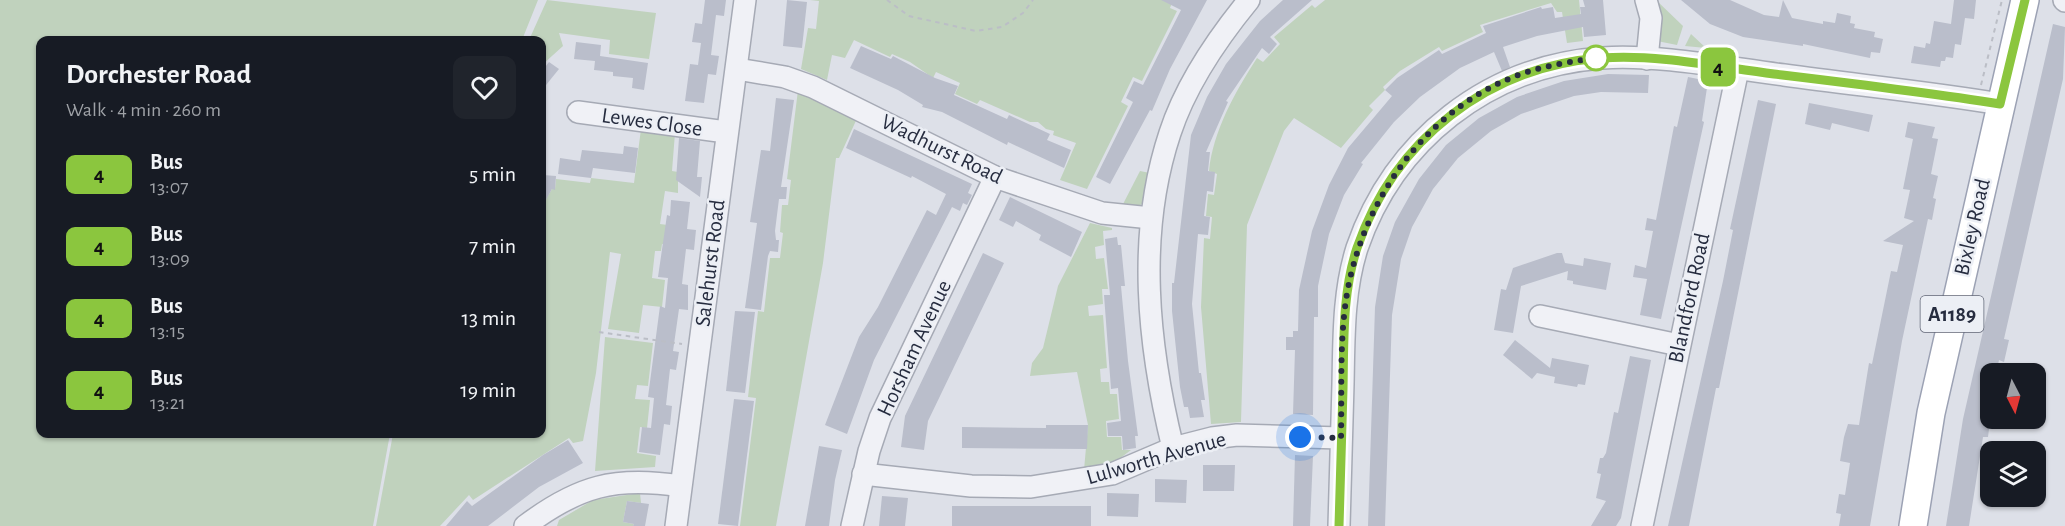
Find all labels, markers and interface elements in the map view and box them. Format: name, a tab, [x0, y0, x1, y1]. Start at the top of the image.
unlabelled marker	[1583, 45, 1609, 71]
line badge: 4	[1698, 48, 1738, 86]
button: heart	[453, 56, 516, 119]
text: 4	[1713, 57, 1723, 78]
text: Dorchester Road	[66, 61, 251, 89]
text: Walk · 4 min · 260 m	[66, 100, 221, 120]
street label: Lewes Close	[600, 104, 704, 140]
street label: Wadhurst Road	[878, 110, 1006, 188]
text: Bus	[150, 151, 183, 173]
text: 5 min	[469, 163, 516, 185]
text: 4	[94, 164, 104, 185]
street label: Bixley Road	[1950, 176, 1994, 278]
text: 13:07	[150, 177, 189, 197]
street label: Salehurst Road	[691, 198, 729, 328]
text: Bus	[150, 223, 183, 245]
street label: Blandford Road	[1664, 231, 1714, 365]
text: 7 min	[469, 235, 516, 257]
text: 4	[94, 236, 104, 257]
text: 13:09	[150, 249, 190, 269]
street label: Horsham Avenue	[873, 277, 955, 419]
text: Bus	[150, 295, 183, 317]
road number: A1189	[1920, 296, 1984, 332]
text: 13 min	[461, 307, 516, 329]
text: 4	[94, 308, 104, 329]
text: 13:15	[150, 321, 185, 341]
north arrow	[1980, 363, 2046, 429]
map controls	[1980, 363, 2046, 507]
text: Bus	[150, 367, 183, 389]
text: 19 min	[460, 379, 516, 401]
text: 4	[94, 380, 104, 401]
text: 13:21	[150, 393, 186, 413]
your location	[1285, 422, 1315, 452]
street label: Lulworth Avenue	[1084, 428, 1228, 488]
button: layers	[1980, 441, 2046, 507]

